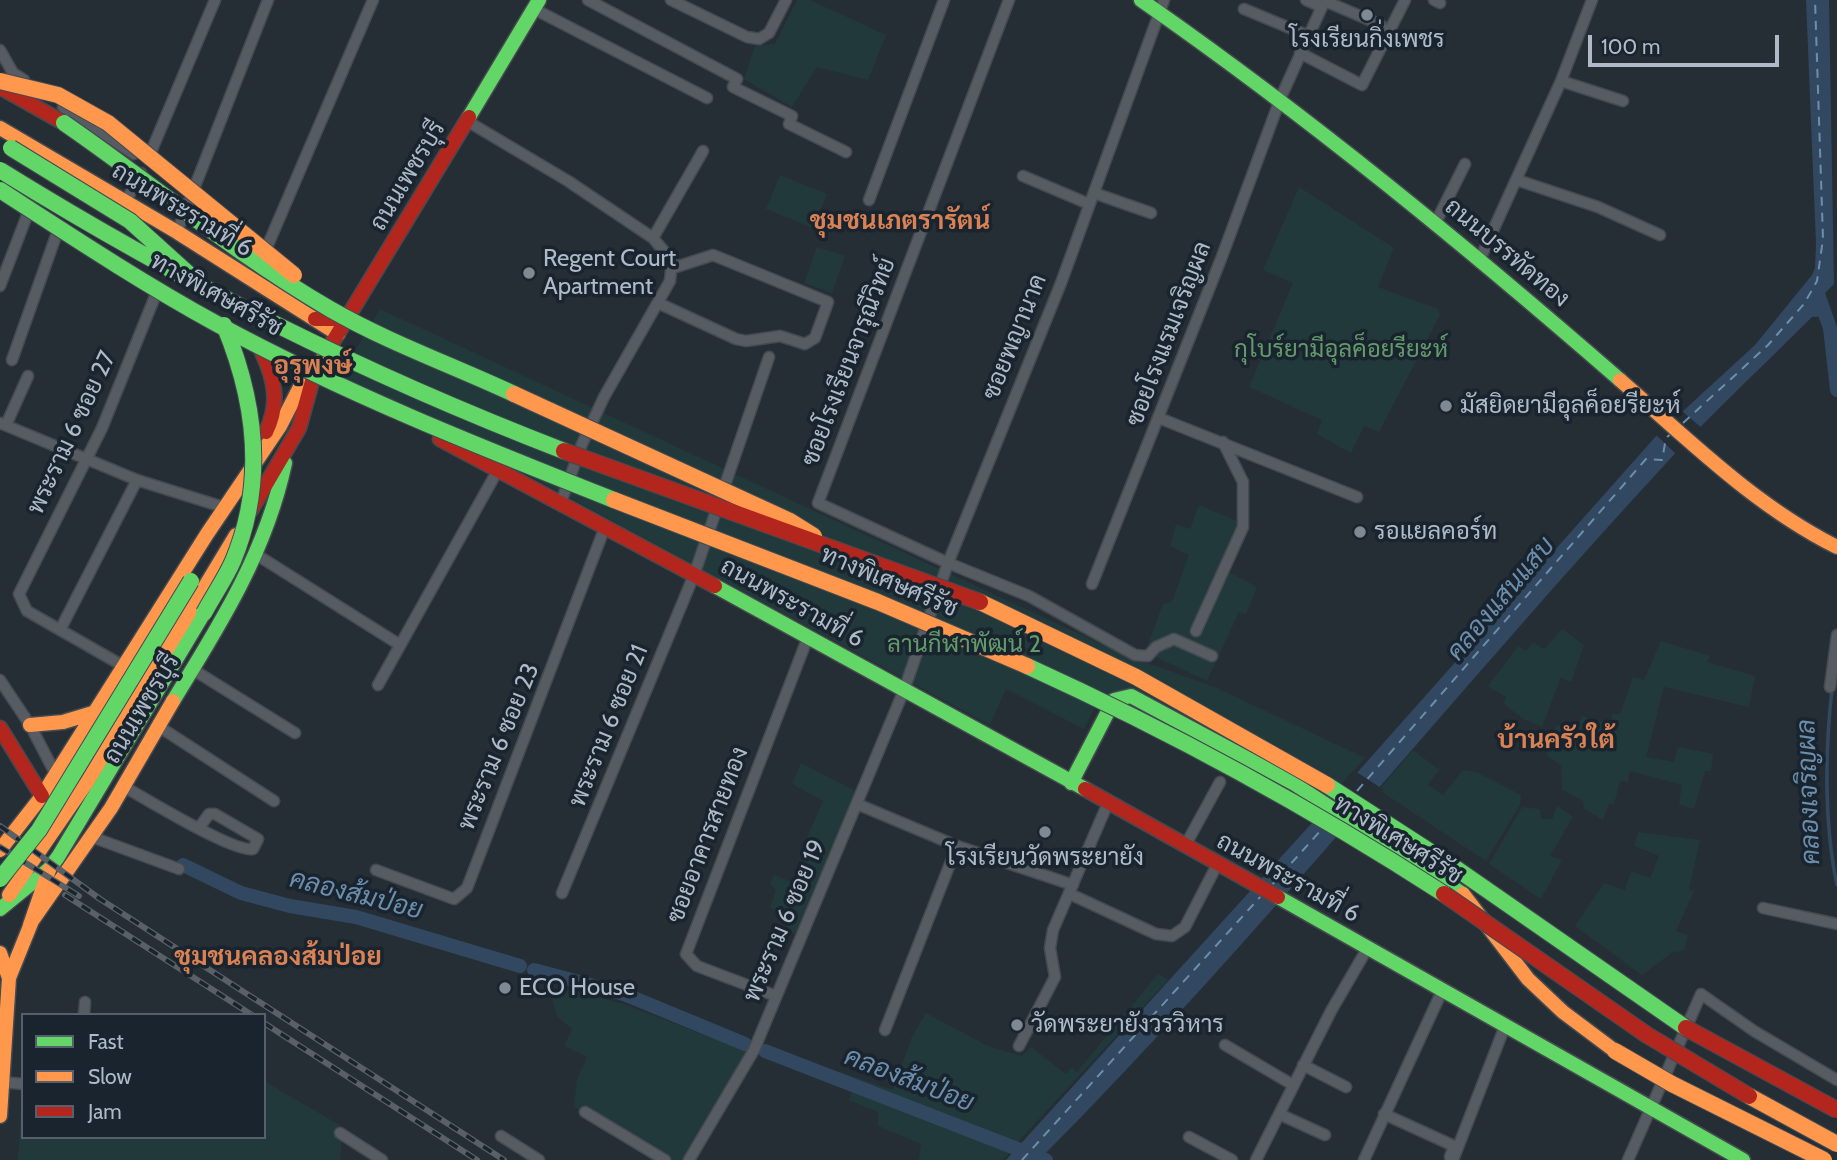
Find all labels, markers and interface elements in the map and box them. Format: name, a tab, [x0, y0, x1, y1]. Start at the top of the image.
marker: โรงเรียนกิ่งเพชร	[1359, 7, 1375, 23]
scale bar	[1592, 21, 1783, 65]
place label: โรงเรียนกิ่งเพชร	[1289, 26, 1445, 54]
text: 100 m	[1601, 34, 1660, 59]
street label: ถนนเพชรบุรี	[364, 116, 452, 236]
street label: ถนนพระรามที่ 6	[106, 157, 258, 263]
street label: ถนนบรรทัดทอง	[1439, 192, 1575, 314]
district label: ชุมชนเภตรารัตน์	[810, 205, 990, 237]
street label: ซอยโรงแรมเจริญผล	[1121, 238, 1217, 430]
place label: Regent Court Apartment	[543, 245, 676, 301]
street label: ทางพิเศษศรีรัช	[145, 247, 287, 343]
street label: ซอยโรงเรียนจารุณีวิทย์	[796, 254, 902, 470]
marker: Regent Court Apartment	[521, 265, 537, 281]
street label: ซอยพญานาค	[977, 270, 1053, 404]
park label: กุโบร์ยามีอุลค็อยรียะห์	[1234, 336, 1448, 364]
street label: พระราม 6 ซอย 27	[22, 347, 122, 519]
district label: อุรุพงษ์	[274, 350, 352, 382]
place label: มัสยิดยามีอุลค็อยรียะห์	[1460, 392, 1680, 420]
marker: มัสยิดยามีอุลค็อยรียะห์	[1438, 398, 1454, 414]
place label: รอแยลคอร์ท	[1374, 518, 1497, 546]
marker: รอแยลคอร์ท	[1352, 524, 1368, 540]
water label: คลองแสนแสบ	[1440, 531, 1562, 667]
street label: ทางพิเศษศรีรัช	[816, 540, 962, 624]
street label: ถนนพระรามที่ 6	[715, 552, 869, 654]
park label: ลานกีฬาพัฒน์ 2	[887, 631, 1041, 659]
street label: พระราม 6 ซอย 21	[563, 641, 655, 811]
street label: ถนนเพชรบุรี	[98, 649, 186, 769]
street label: พระราม 6 ซอย 23	[452, 659, 546, 835]
water label: คลองเจริญผล	[1791, 719, 1827, 865]
district label: บ้านครัวใต้	[1497, 724, 1615, 756]
street label: ซอยอาคารสายทอง	[661, 743, 755, 927]
street label: ทางพิเศษศรีรัช	[1328, 789, 1468, 891]
marker: โรงเรียนวัดพระยายัง	[1037, 824, 1053, 840]
street label: ถนนพระรามที่ 6	[1211, 827, 1365, 929]
street label: พระราม 6 ซอย 19	[738, 835, 832, 1007]
place label: โรงเรียนวัดพระยายัง	[946, 844, 1144, 872]
water label: คลองส้มป่อย	[286, 863, 426, 927]
district label: ชุมชนคลองส้มป่อย	[174, 941, 382, 973]
place label: ECO House	[519, 974, 635, 1002]
marker: ECO House	[497, 980, 513, 996]
place label: วัดพระยายังวรวิหาร	[1031, 1011, 1224, 1039]
legend	[21, 1013, 266, 1139]
marker: วัดพระยายังวรวิหาร	[1009, 1017, 1025, 1033]
text: Fast	[88, 1029, 124, 1054]
water label: คลองส้มป่อย	[840, 1041, 978, 1119]
text: Slow	[88, 1064, 132, 1089]
text: Jam	[88, 1099, 122, 1124]

